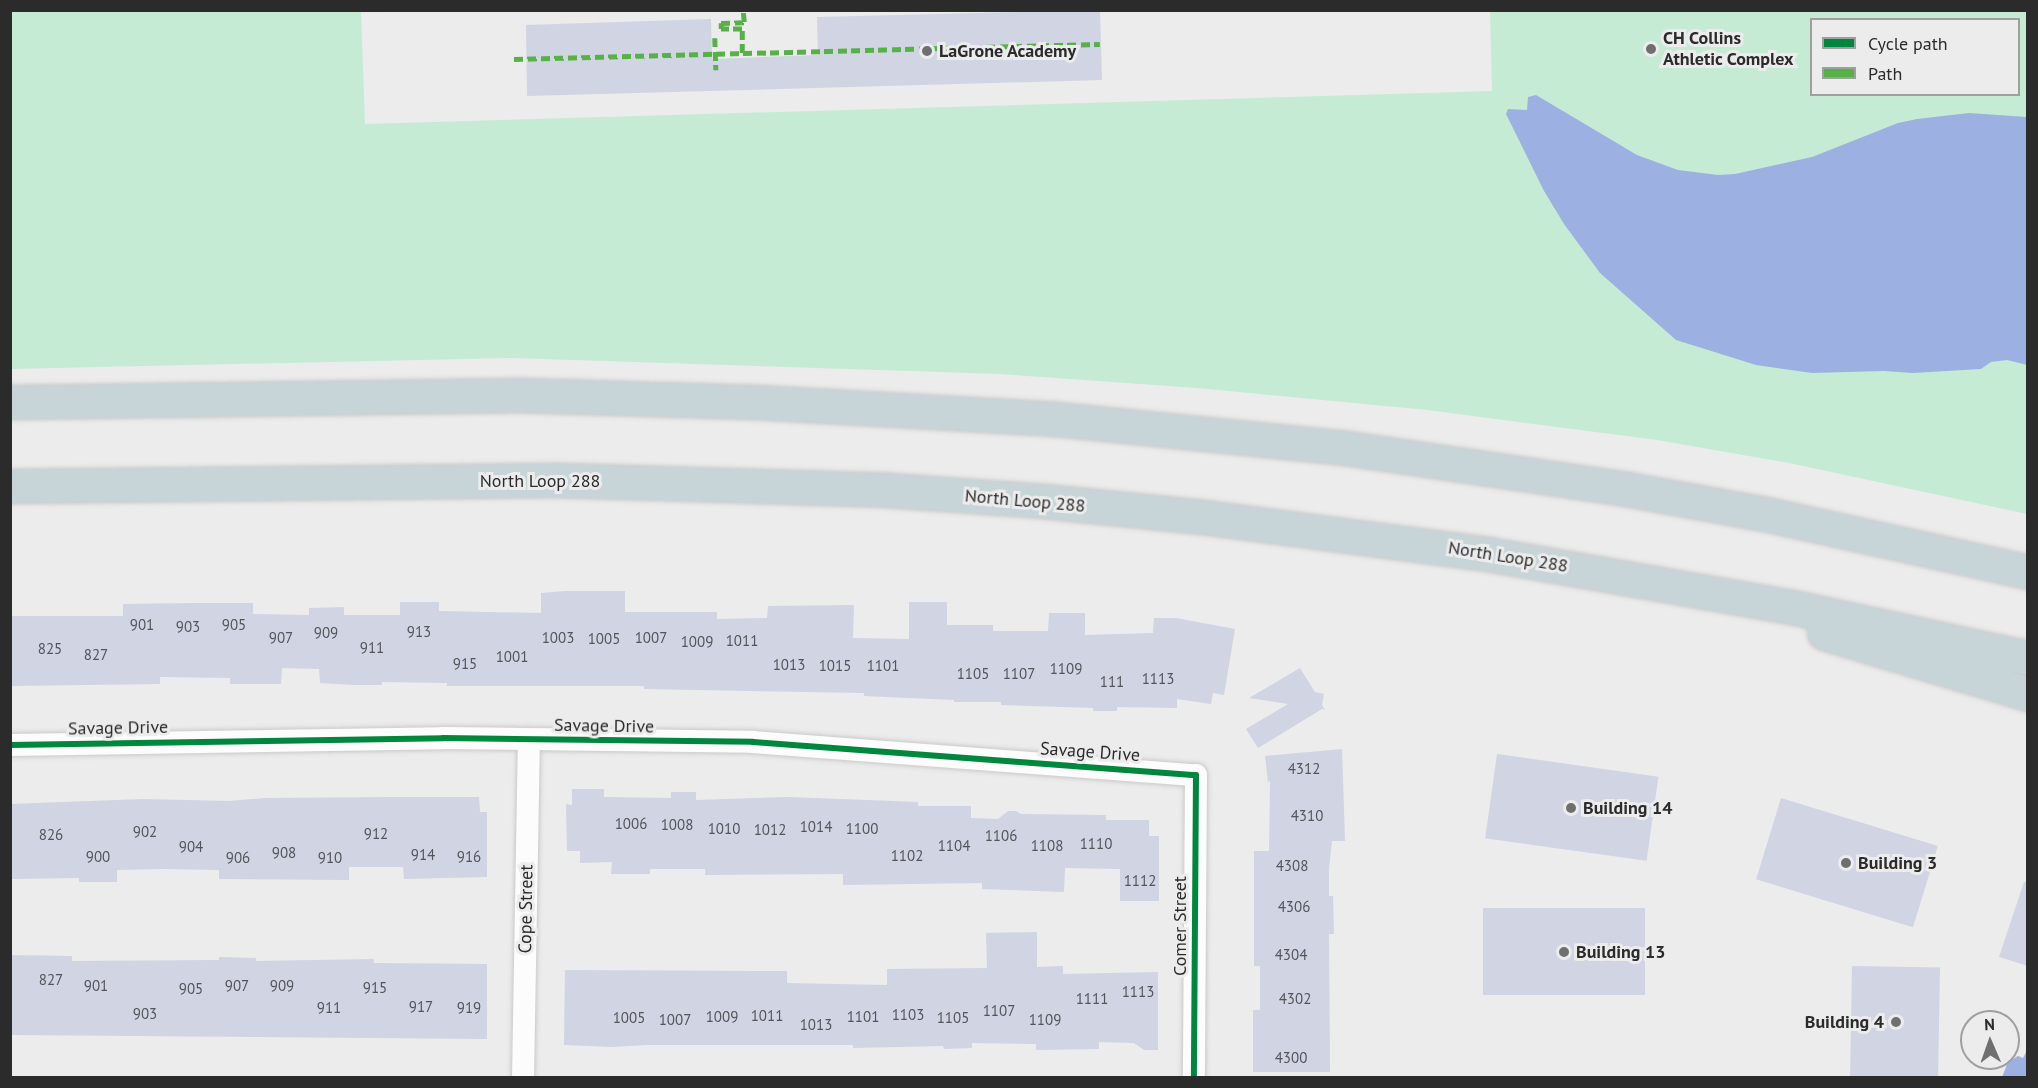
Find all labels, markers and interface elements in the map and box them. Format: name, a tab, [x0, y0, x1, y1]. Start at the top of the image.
legend	[1810, 18, 2020, 96]
place label: CH Collins Athletic Complex	[1663, 28, 1794, 70]
text: Cycle path	[1868, 32, 1948, 55]
place label: LaGrone Academy	[939, 40, 1077, 62]
marker: CH Collins Athletic Complex	[1644, 42, 1658, 56]
marker: LaGrone Academy	[920, 44, 934, 58]
text: Path	[1868, 62, 1902, 85]
street label: North Loop 288	[480, 470, 600, 492]
street label: North Loop 288	[964, 485, 1086, 517]
street label: North Loop 288	[1447, 537, 1569, 577]
house number: 901	[130, 616, 154, 634]
house number: 905	[222, 616, 246, 634]
house number: 903	[176, 618, 200, 636]
house number: 913	[407, 623, 431, 641]
house number: 909	[314, 624, 338, 642]
house number: 907	[269, 629, 293, 647]
house number: 1003	[542, 629, 574, 647]
house number: 1007	[635, 629, 667, 647]
house number: 1005	[588, 630, 620, 648]
house number: 1011	[726, 632, 758, 650]
house number: 1009	[681, 633, 713, 651]
house number: 911	[360, 639, 384, 657]
house number: 825	[38, 640, 62, 658]
house number: 827	[84, 646, 108, 664]
house number: 1001	[496, 648, 528, 666]
house number: 915	[453, 655, 477, 673]
house number: 1013	[773, 656, 805, 674]
house number: 1015	[819, 657, 851, 675]
house number: 1101	[867, 657, 899, 675]
house number: 1109	[1050, 660, 1082, 678]
house number: 1105	[957, 665, 989, 683]
house number: 1107	[1003, 665, 1035, 683]
house number: 1113	[1142, 670, 1174, 688]
house number: 111	[1100, 673, 1124, 691]
street label: Savage Drive	[554, 714, 654, 738]
street label: Savage Drive	[68, 716, 168, 740]
street label: Savage Drive	[1039, 738, 1141, 766]
house number: 4312	[1288, 760, 1320, 778]
place label: Building 14	[1583, 797, 1672, 819]
marker: Building 14	[1564, 801, 1578, 815]
house number: 4310	[1291, 807, 1323, 825]
house number: 1006	[615, 815, 647, 833]
house number: 1008	[661, 816, 693, 834]
house number: 1014	[800, 818, 832, 836]
house number: 1010	[708, 820, 740, 838]
house number: 1100	[846, 820, 878, 838]
house number: 1012	[754, 821, 786, 839]
house number: 902	[133, 823, 157, 841]
house number: 912	[364, 825, 388, 843]
house number: 826	[39, 826, 63, 844]
house number: 1106	[985, 827, 1017, 845]
house number: 1110	[1080, 835, 1112, 853]
house number: 1104	[938, 837, 970, 855]
house number: 1108	[1031, 837, 1063, 855]
house number: 904	[179, 838, 203, 856]
house number: 908	[272, 844, 296, 862]
house number: 914	[411, 846, 435, 864]
house number: 1102	[891, 847, 923, 865]
house number: 900	[86, 848, 110, 866]
house number: 916	[457, 848, 481, 866]
house number: 906	[226, 849, 250, 867]
house number: 910	[318, 849, 342, 867]
place label: Building 3	[1858, 852, 1937, 874]
marker: Building 3	[1839, 856, 1853, 870]
house number: 4308	[1276, 857, 1308, 875]
street label: Cope Street	[514, 864, 538, 954]
house number: 1112	[1124, 872, 1156, 890]
street label: Comer Street	[1169, 876, 1191, 976]
house number: 4306	[1278, 898, 1310, 916]
place label: Building 13	[1576, 941, 1665, 963]
marker: Building 13	[1557, 945, 1571, 959]
house number: 4304	[1275, 946, 1307, 964]
house number: 827	[39, 971, 63, 989]
house number: 901	[84, 977, 108, 995]
house number: 907	[225, 977, 249, 995]
house number: 909	[270, 977, 294, 995]
house number: 915	[363, 979, 387, 997]
house number: 905	[179, 980, 203, 998]
house number: 1113	[1122, 983, 1154, 1001]
house number: 1111	[1076, 990, 1108, 1008]
house number: 4302	[1279, 990, 1311, 1008]
house number: 917	[409, 998, 433, 1016]
house number: 911	[317, 999, 341, 1017]
house number: 919	[457, 999, 481, 1017]
house number: 1107	[983, 1002, 1015, 1020]
house number: 903	[133, 1005, 157, 1023]
house number: 1103	[892, 1006, 924, 1024]
house number: 1011	[751, 1007, 783, 1025]
house number: 1009	[706, 1008, 738, 1026]
house number: 1101	[847, 1008, 879, 1026]
house number: 1005	[613, 1009, 645, 1027]
house number: 1105	[937, 1009, 969, 1027]
north arrow	[1960, 1010, 2020, 1070]
house number: 1007	[659, 1011, 691, 1029]
house number: 1109	[1029, 1011, 1061, 1029]
place label: Building 4	[1805, 1011, 1884, 1033]
text: N	[1984, 1014, 1995, 1034]
marker: Building 4	[1889, 1015, 1903, 1029]
house number: 1013	[800, 1016, 832, 1034]
house number: 4300	[1275, 1049, 1307, 1067]

